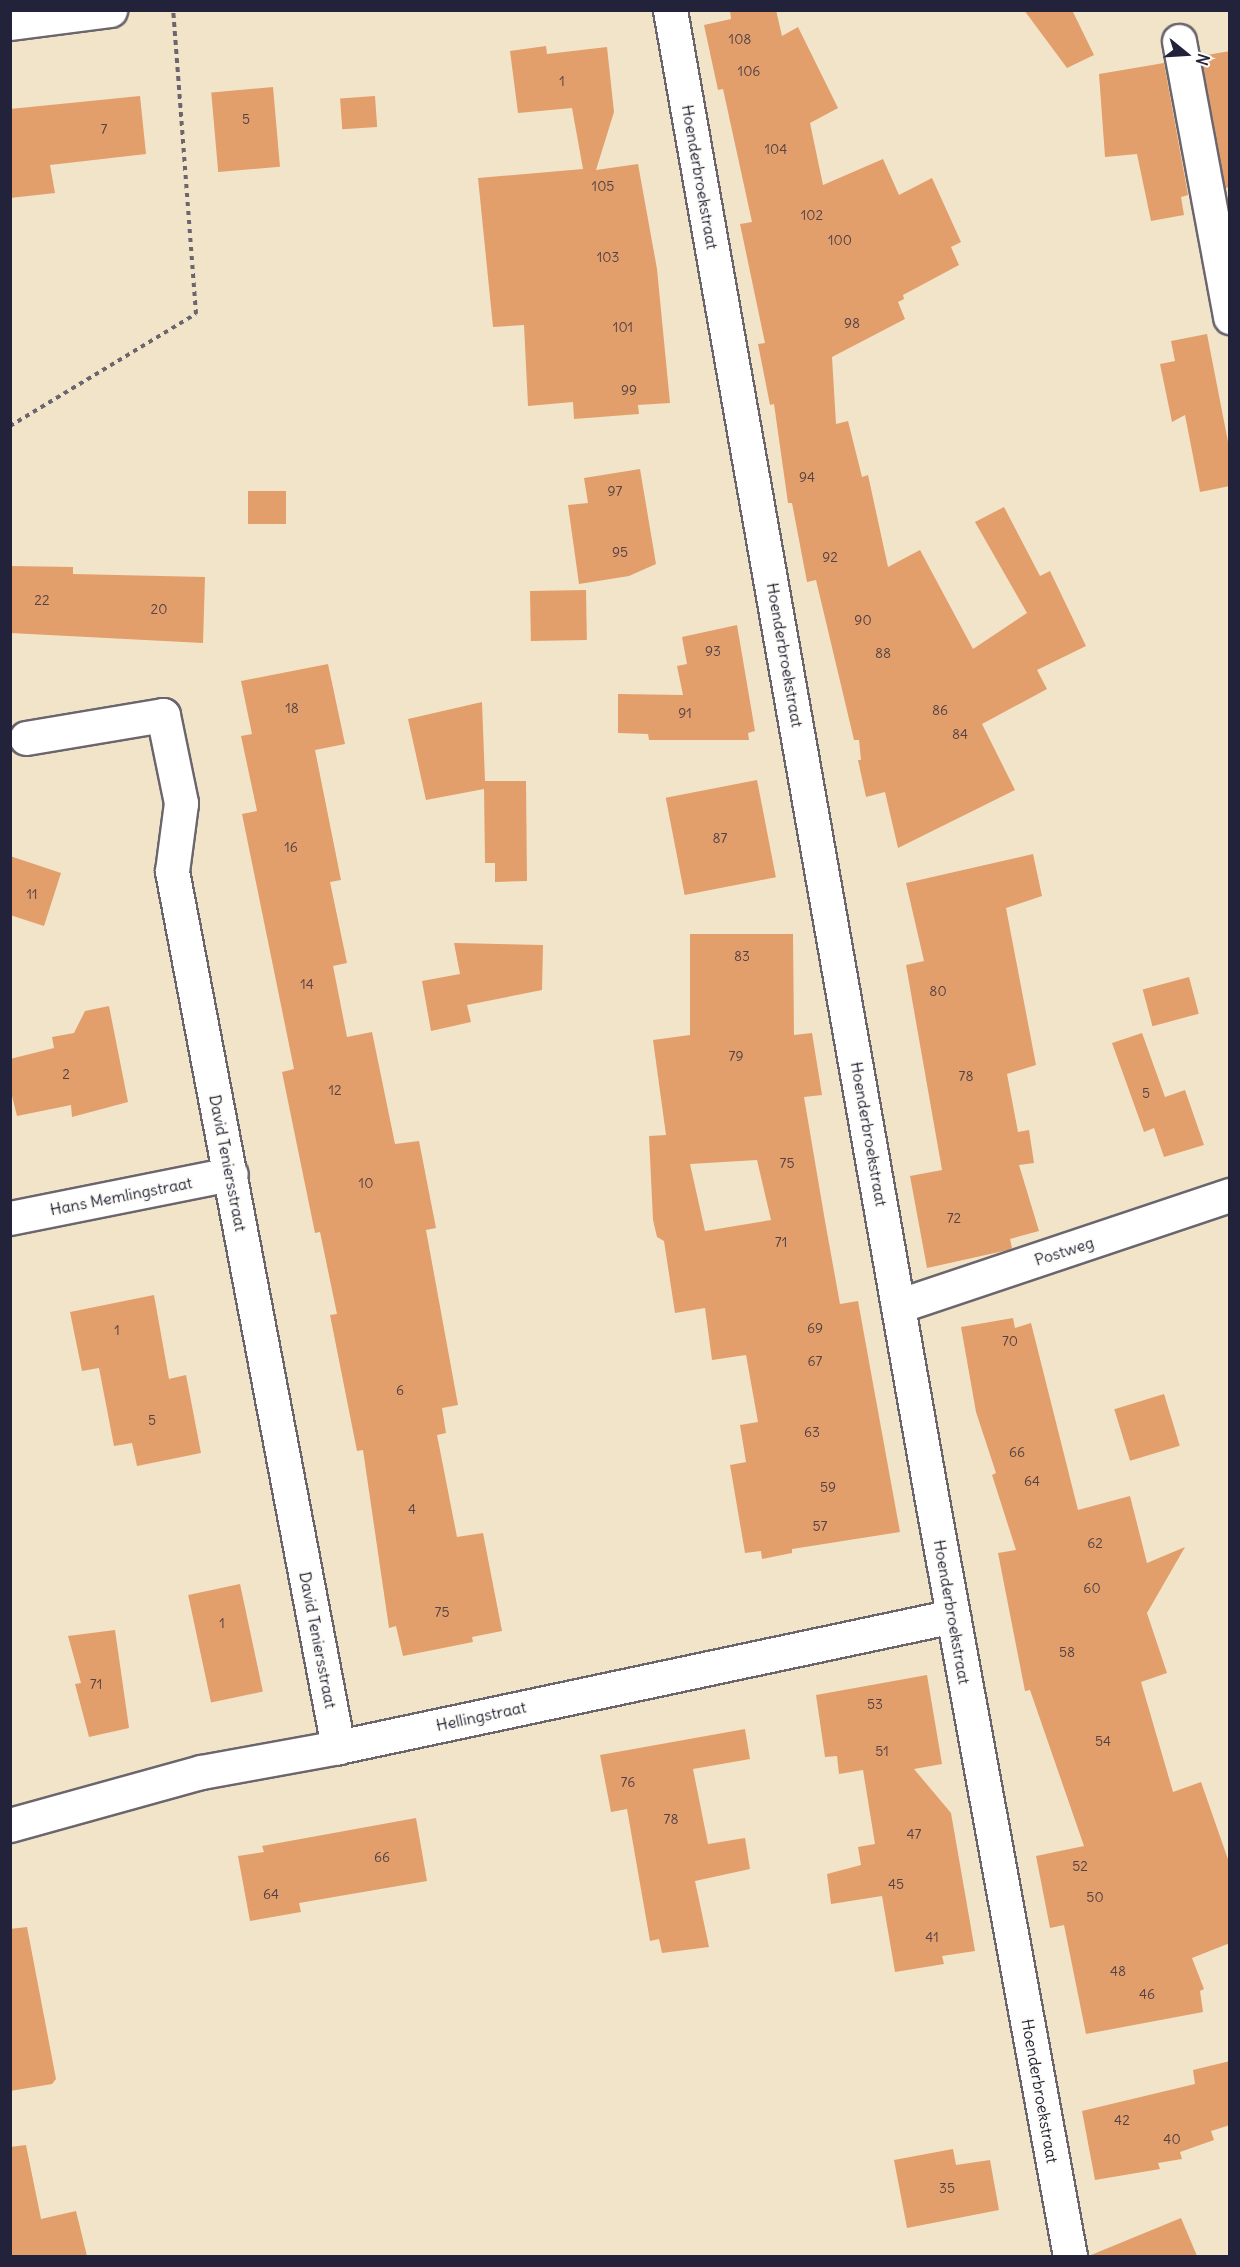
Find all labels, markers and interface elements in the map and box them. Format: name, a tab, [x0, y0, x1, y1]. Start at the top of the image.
north arrow	[1156, 24, 1216, 84]
house number: 108	[729, 31, 751, 47]
text: N	[1192, 51, 1214, 68]
house number: 106	[738, 63, 760, 79]
house number: 1	[559, 73, 565, 89]
street label: Hoenderbroekstraat	[678, 103, 722, 251]
house number: 5	[242, 111, 250, 127]
house number: 7	[101, 121, 107, 137]
house number: 104	[765, 141, 787, 157]
house number: 105	[592, 178, 614, 194]
house number: 102	[801, 207, 823, 223]
house number: 100	[828, 232, 852, 248]
house number: 103	[597, 249, 619, 265]
house number: 98	[844, 315, 860, 331]
house number: 101	[613, 319, 633, 335]
house number: 99	[621, 382, 637, 398]
house number: 94	[799, 469, 815, 485]
house number: 97	[608, 483, 622, 499]
house number: 95	[612, 544, 628, 560]
house number: 92	[822, 549, 838, 565]
street label: Hoenderbroekstraat	[763, 581, 807, 729]
house number: 22	[34, 592, 50, 608]
house number: 20	[151, 601, 167, 617]
house number: 90	[854, 612, 872, 628]
house number: 93	[705, 643, 721, 659]
house number: 88	[875, 645, 891, 661]
house number: 18	[285, 700, 299, 716]
house number: 86	[932, 702, 948, 718]
house number: 91	[678, 705, 692, 721]
house number: 84	[952, 726, 968, 742]
house number: 87	[713, 830, 727, 846]
house number: 16	[284, 839, 298, 855]
house number: 11	[26, 886, 38, 902]
house number: 83	[734, 948, 750, 964]
house number: 14	[300, 976, 314, 992]
house number: 80	[929, 983, 947, 999]
house number: 79	[729, 1048, 743, 1064]
street label: Hoenderbroekstraat	[847, 1060, 891, 1208]
house number: 2	[62, 1066, 70, 1082]
house number: 78	[959, 1068, 973, 1084]
house number: 12	[328, 1082, 342, 1098]
house number: 5	[1142, 1085, 1150, 1101]
street label: David Teniersstraat	[205, 1093, 251, 1233]
house number: 75	[780, 1155, 794, 1171]
street label: Hans Memlingstraat	[48, 1173, 194, 1219]
house number: 10	[359, 1175, 373, 1191]
house number: 72	[947, 1210, 961, 1226]
street label: Postweg	[1032, 1232, 1096, 1270]
house number: 71	[775, 1234, 787, 1250]
house number: 69	[807, 1320, 823, 1336]
house number: 1	[114, 1322, 120, 1338]
house number: 70	[1002, 1333, 1018, 1349]
house number: 67	[808, 1353, 822, 1369]
house number: 6	[396, 1382, 404, 1398]
house number: 5	[148, 1412, 156, 1428]
house number: 63	[804, 1424, 820, 1440]
house number: 66	[1009, 1444, 1025, 1460]
house number: 64	[1024, 1473, 1040, 1489]
house number: 59	[820, 1479, 836, 1495]
house number: 4	[408, 1501, 416, 1517]
house number: 57	[813, 1518, 827, 1534]
house number: 62	[1087, 1535, 1103, 1551]
street label: Hoenderbroekstraat	[930, 1538, 974, 1686]
street label: David Teniersstraat	[295, 1570, 341, 1710]
house number: 60	[1083, 1580, 1101, 1596]
house number: 75	[435, 1604, 449, 1620]
house number: 1	[219, 1615, 225, 1631]
house number: 58	[1059, 1644, 1075, 1660]
house number: 71	[90, 1676, 102, 1692]
house number: 53	[867, 1696, 883, 1712]
street label: Hellingstraat	[434, 1697, 528, 1735]
house number: 54	[1095, 1733, 1111, 1749]
house number: 51	[875, 1743, 889, 1759]
house number: 76	[621, 1774, 635, 1790]
house number: 78	[664, 1811, 678, 1827]
house number: 47	[907, 1826, 921, 1842]
house number: 66	[374, 1849, 390, 1865]
house number: 52	[1072, 1858, 1088, 1874]
house number: 45	[888, 1876, 904, 1892]
house number: 64	[263, 1886, 279, 1902]
house number: 50	[1086, 1889, 1104, 1905]
house number: 41	[925, 1929, 939, 1945]
house number: 48	[1110, 1963, 1126, 1979]
house number: 46	[1139, 1986, 1155, 2002]
street label: Hoenderbroekstraat	[1018, 2017, 1062, 2165]
house number: 42	[1114, 2112, 1130, 2128]
house number: 40	[1163, 2131, 1181, 2147]
house number: 35	[939, 2180, 955, 2196]

